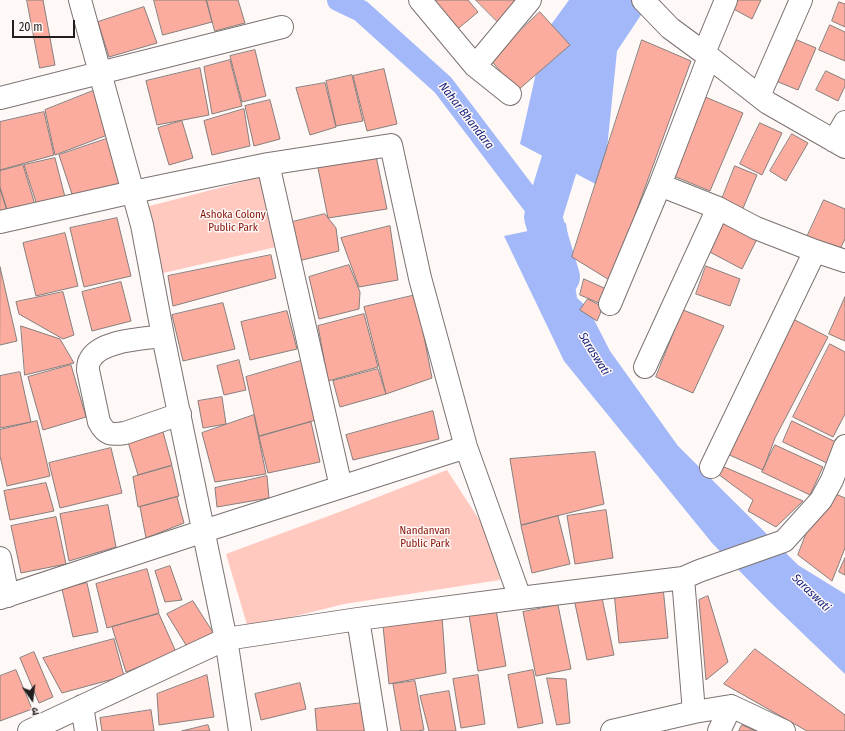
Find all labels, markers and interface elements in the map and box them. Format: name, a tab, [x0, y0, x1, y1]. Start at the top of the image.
scale bar	[14, 12, 77, 38]
text: 20 m	[19, 20, 43, 34]
water label: Nahar Bhandara	[435, 80, 497, 152]
park label: Ashoka Colony Public Park	[200, 208, 266, 234]
water label: Saraswati	[575, 330, 613, 378]
park label: Nandanvan Public Park	[400, 524, 450, 550]
water label: Saraswati	[789, 571, 833, 615]
north arrow	[12, 679, 52, 719]
text: उ	[30, 704, 40, 718]

